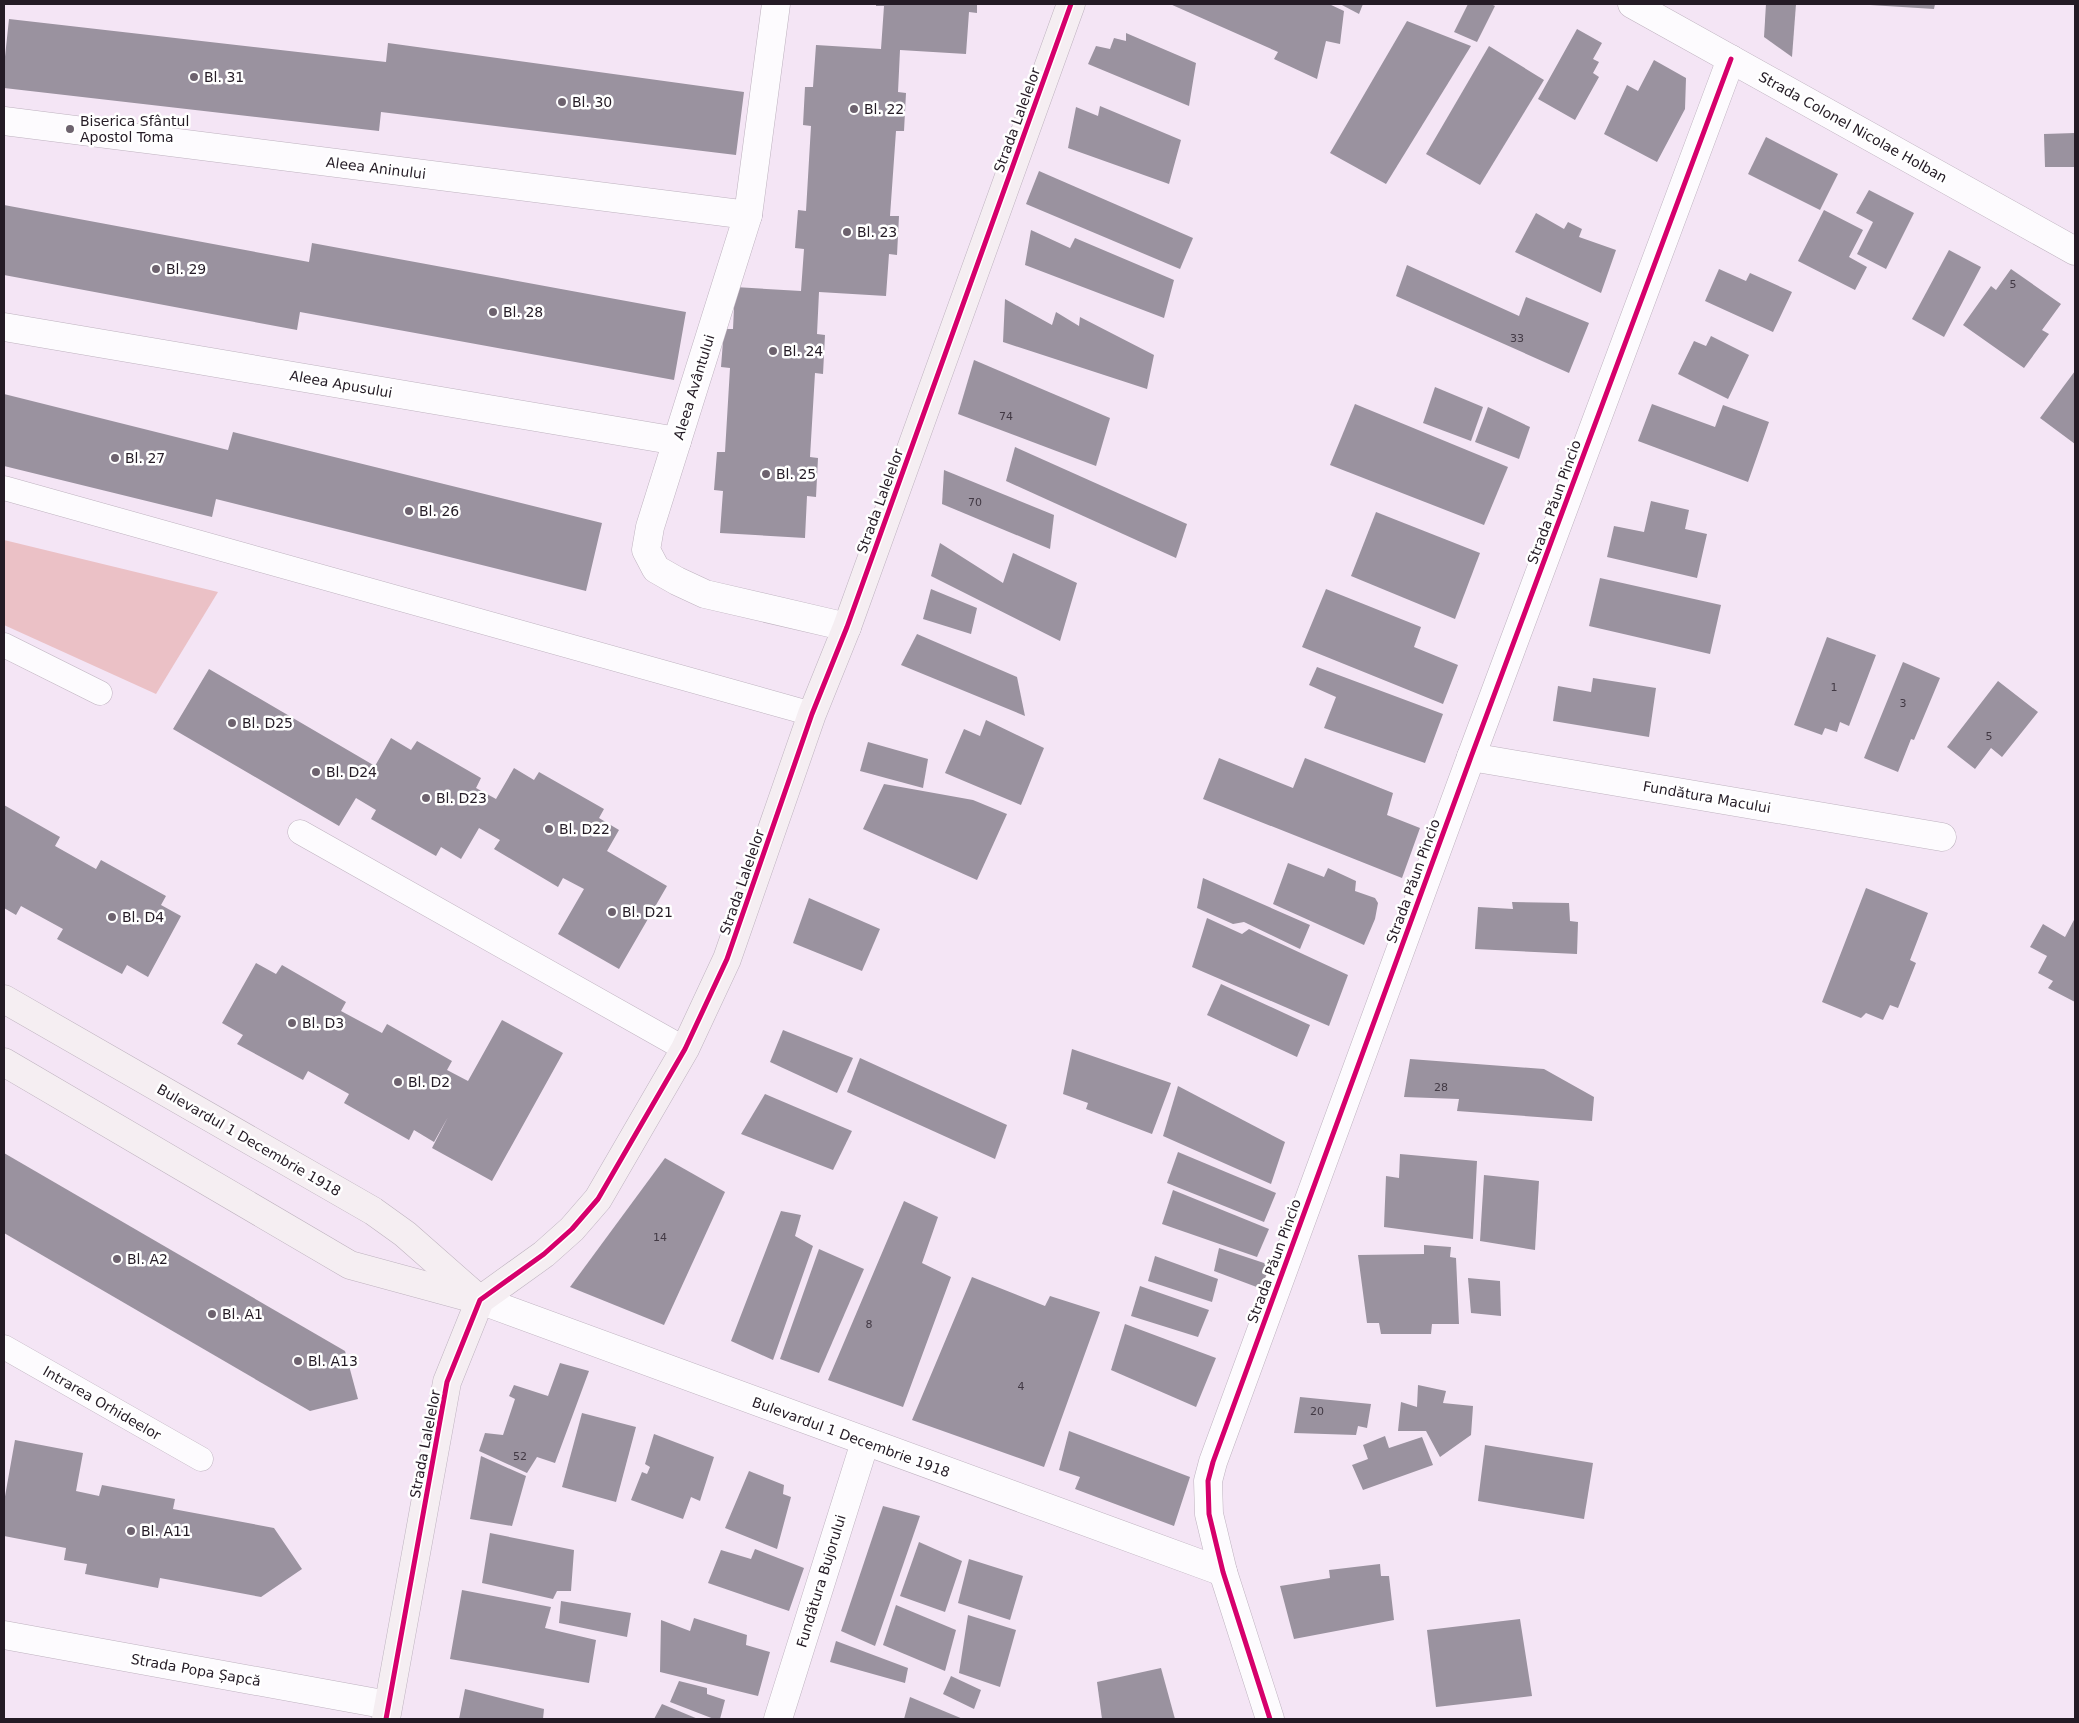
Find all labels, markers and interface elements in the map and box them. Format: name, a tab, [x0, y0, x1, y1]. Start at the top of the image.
street label: Strada Lalelelor	[991, 65, 1043, 175]
street label: Strada Colonel Nicolae Holban	[1756, 68, 1950, 186]
place label: Bl. 31	[204, 69, 244, 85]
marker: Bl. 31	[188, 71, 200, 83]
place label: Bl. 30	[572, 94, 612, 110]
marker: Bl. 30	[556, 96, 568, 108]
place label: Bl. 22	[864, 101, 904, 117]
marker: Bl. 22	[848, 103, 860, 115]
place label: Biserica Sfântul Apostol Toma	[80, 113, 189, 145]
marker: Biserica Sfântul Apostol Toma	[64, 123, 76, 135]
street label: Aleea Aninului	[325, 154, 427, 182]
place label: Bl. 23	[857, 224, 897, 240]
marker: Bl. 23	[841, 226, 853, 238]
place label: Bl. 29	[166, 261, 206, 277]
marker: Bl. 29	[150, 263, 162, 275]
house number: 5	[2010, 278, 2017, 291]
place label: Bl. 28	[503, 304, 543, 320]
marker: Bl. 28	[487, 306, 499, 318]
street label: Aleea Avântului	[670, 332, 718, 442]
house number: 33	[1510, 332, 1524, 345]
place label: Bl. 24	[783, 343, 823, 359]
marker: Bl. 24	[767, 345, 779, 357]
street label: Aleea Apusului	[288, 367, 394, 401]
house number: 74	[999, 410, 1013, 423]
street label: Strada Păun Pincio	[1524, 438, 1584, 566]
street label: Strada Lalelelor	[854, 446, 906, 556]
place label: Bl. 27	[125, 450, 165, 466]
marker: Bl. 27	[109, 452, 121, 464]
place label: Bl. 25	[776, 466, 816, 482]
marker: Bl. 25	[760, 468, 772, 480]
house number: 70	[968, 496, 982, 509]
place label: Bl. 26	[419, 503, 459, 519]
marker: Bl. 26	[403, 505, 415, 517]
house number: 1	[1831, 681, 1838, 694]
house number: 3	[1900, 697, 1907, 710]
place label: Bl. D25	[242, 715, 293, 731]
marker: Bl. D25	[226, 717, 238, 729]
house number: 5	[1986, 730, 1993, 743]
place label: Bl. D24	[326, 764, 377, 780]
marker: Bl. D24	[310, 766, 322, 778]
street label: Fundătura Macului	[1642, 778, 1772, 816]
place label: Bl. D23	[436, 790, 487, 806]
marker: Bl. D23	[420, 792, 432, 804]
street label: Strada Păun Pincio	[1383, 817, 1443, 945]
place label: Bl. D22	[559, 821, 610, 837]
marker: Bl. D22	[543, 823, 555, 835]
street label: Strada Lalelelor	[716, 827, 768, 937]
place label: Bl. D21	[622, 904, 673, 920]
marker: Bl. D21	[606, 906, 618, 918]
place label: Bl. D4	[122, 909, 164, 925]
marker: Bl. D4	[106, 911, 118, 923]
place label: Bl. D3	[302, 1015, 344, 1031]
marker: Bl. D3	[286, 1017, 298, 1029]
place label: Bl. D2	[408, 1074, 450, 1090]
marker: Bl. D2	[392, 1076, 404, 1088]
street label: Bulevardul 1 Decembrie 1918	[154, 1081, 344, 1199]
house number: 28	[1434, 1081, 1448, 1094]
street label: Strada Păun Pincio	[1244, 1197, 1304, 1325]
house number: 14	[653, 1231, 667, 1244]
place label: Bl. A2	[127, 1251, 168, 1267]
marker: Bl. A2	[111, 1253, 123, 1265]
place label: Bl. A1	[222, 1306, 263, 1322]
marker: Bl. A1	[206, 1308, 218, 1320]
house number: 8	[866, 1318, 873, 1331]
place label: Bl. A13	[308, 1353, 358, 1369]
marker: Bl. A13	[292, 1355, 304, 1367]
street label: Intrarea Orhideelor	[40, 1363, 164, 1443]
house number: 4	[1018, 1380, 1025, 1393]
street label: Strada Lalelelor	[407, 1388, 443, 1500]
street label: Bulevardul 1 Decembrie 1918	[750, 1394, 952, 1480]
house number: 20	[1310, 1405, 1324, 1418]
house number: 52	[513, 1450, 527, 1463]
street label: Fundătura Bujorului	[793, 1513, 849, 1649]
place label: Bl. A11	[141, 1523, 191, 1539]
marker: Bl. A11	[125, 1525, 137, 1537]
street label: Strada Popa Șapcă	[130, 1651, 262, 1690]

